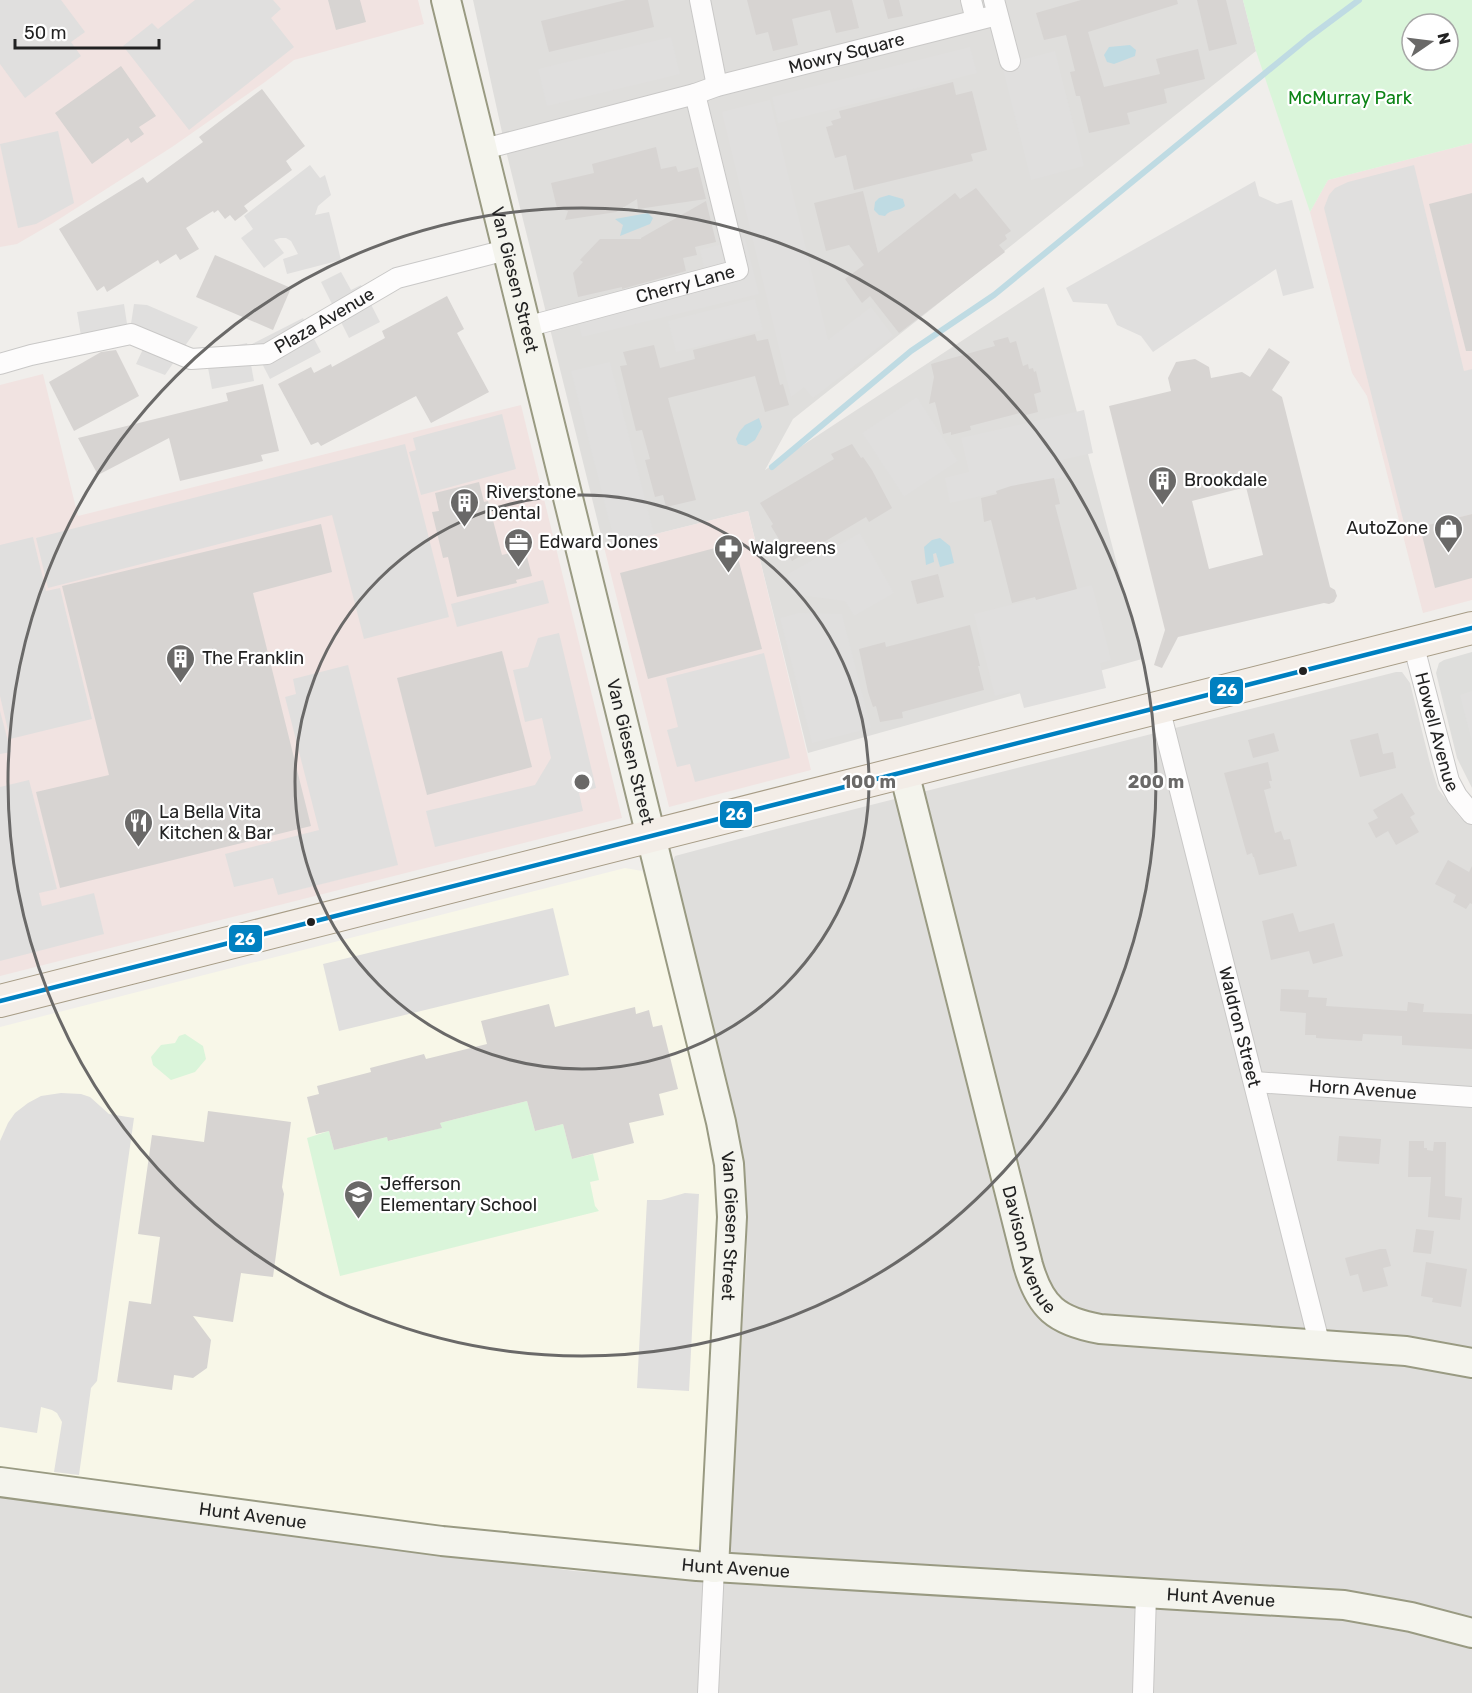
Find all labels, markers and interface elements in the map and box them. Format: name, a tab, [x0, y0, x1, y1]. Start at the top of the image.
scale bar	[15, 12, 159, 50]
north arrow	[1400, 12, 1460, 72]
text: 50 m	[24, 22, 67, 44]
street label: Mowry Square	[786, 28, 907, 78]
text: N	[1433, 31, 1455, 46]
park label: McMurray Park	[1288, 87, 1413, 109]
street label: Van Giesen Street	[486, 205, 543, 355]
street label: Cherry Lane	[633, 260, 737, 308]
street label: Plaza Avenue	[270, 283, 378, 358]
building icon: Brookdale	[1147, 464, 1179, 506]
place label: Brookdale	[1184, 469, 1267, 491]
place label: Riverstone Dental	[486, 481, 576, 524]
building icon: Riverstone Dental	[449, 486, 481, 528]
shop icon: AutoZone	[1433, 512, 1465, 554]
place label: AutoZone	[1346, 517, 1428, 539]
office icon: Edward Jones	[502, 526, 534, 568]
place label: Edward Jones	[539, 531, 658, 553]
pharmacy icon: Walgreens	[713, 532, 745, 574]
place label: Walgreens	[750, 537, 836, 559]
building icon: The Franklin	[165, 642, 197, 684]
place label: The Franklin	[202, 647, 304, 669]
unlabelled marker	[1297, 665, 1309, 677]
street label: Howell Avenue	[1410, 670, 1464, 796]
line badge: 26	[1209, 676, 1244, 705]
street label: Van Giesen Street	[602, 677, 659, 827]
text: 26	[1217, 681, 1237, 700]
text: 100 m	[842, 771, 896, 793]
text: 200 m	[1128, 771, 1184, 793]
centre of rings	[572, 772, 592, 792]
line badge: 26	[719, 800, 753, 829]
place label: La Bella Vita Kitchen & Bar	[159, 801, 273, 844]
text: 26	[726, 805, 746, 824]
restaurant icon: La Bella Vita Kitchen & Bar	[122, 806, 154, 848]
unlabelled marker	[305, 916, 317, 928]
line badge: 26	[228, 924, 263, 953]
text: 26	[235, 930, 255, 949]
street label: Waldron Street	[1214, 964, 1265, 1090]
street label: Horn Avenue	[1308, 1075, 1417, 1104]
street label: Van Giesen Street	[716, 1149, 743, 1301]
place label: Jefferson Elementary School	[380, 1173, 537, 1216]
school or university icon: Jefferson Elementary School	[343, 1178, 375, 1220]
street label: Davison Avenue	[997, 1183, 1061, 1318]
street label: Hunt Avenue	[197, 1498, 308, 1534]
street label: Hunt Avenue	[681, 1554, 791, 1583]
street label: Hunt Avenue	[1166, 1583, 1276, 1612]

